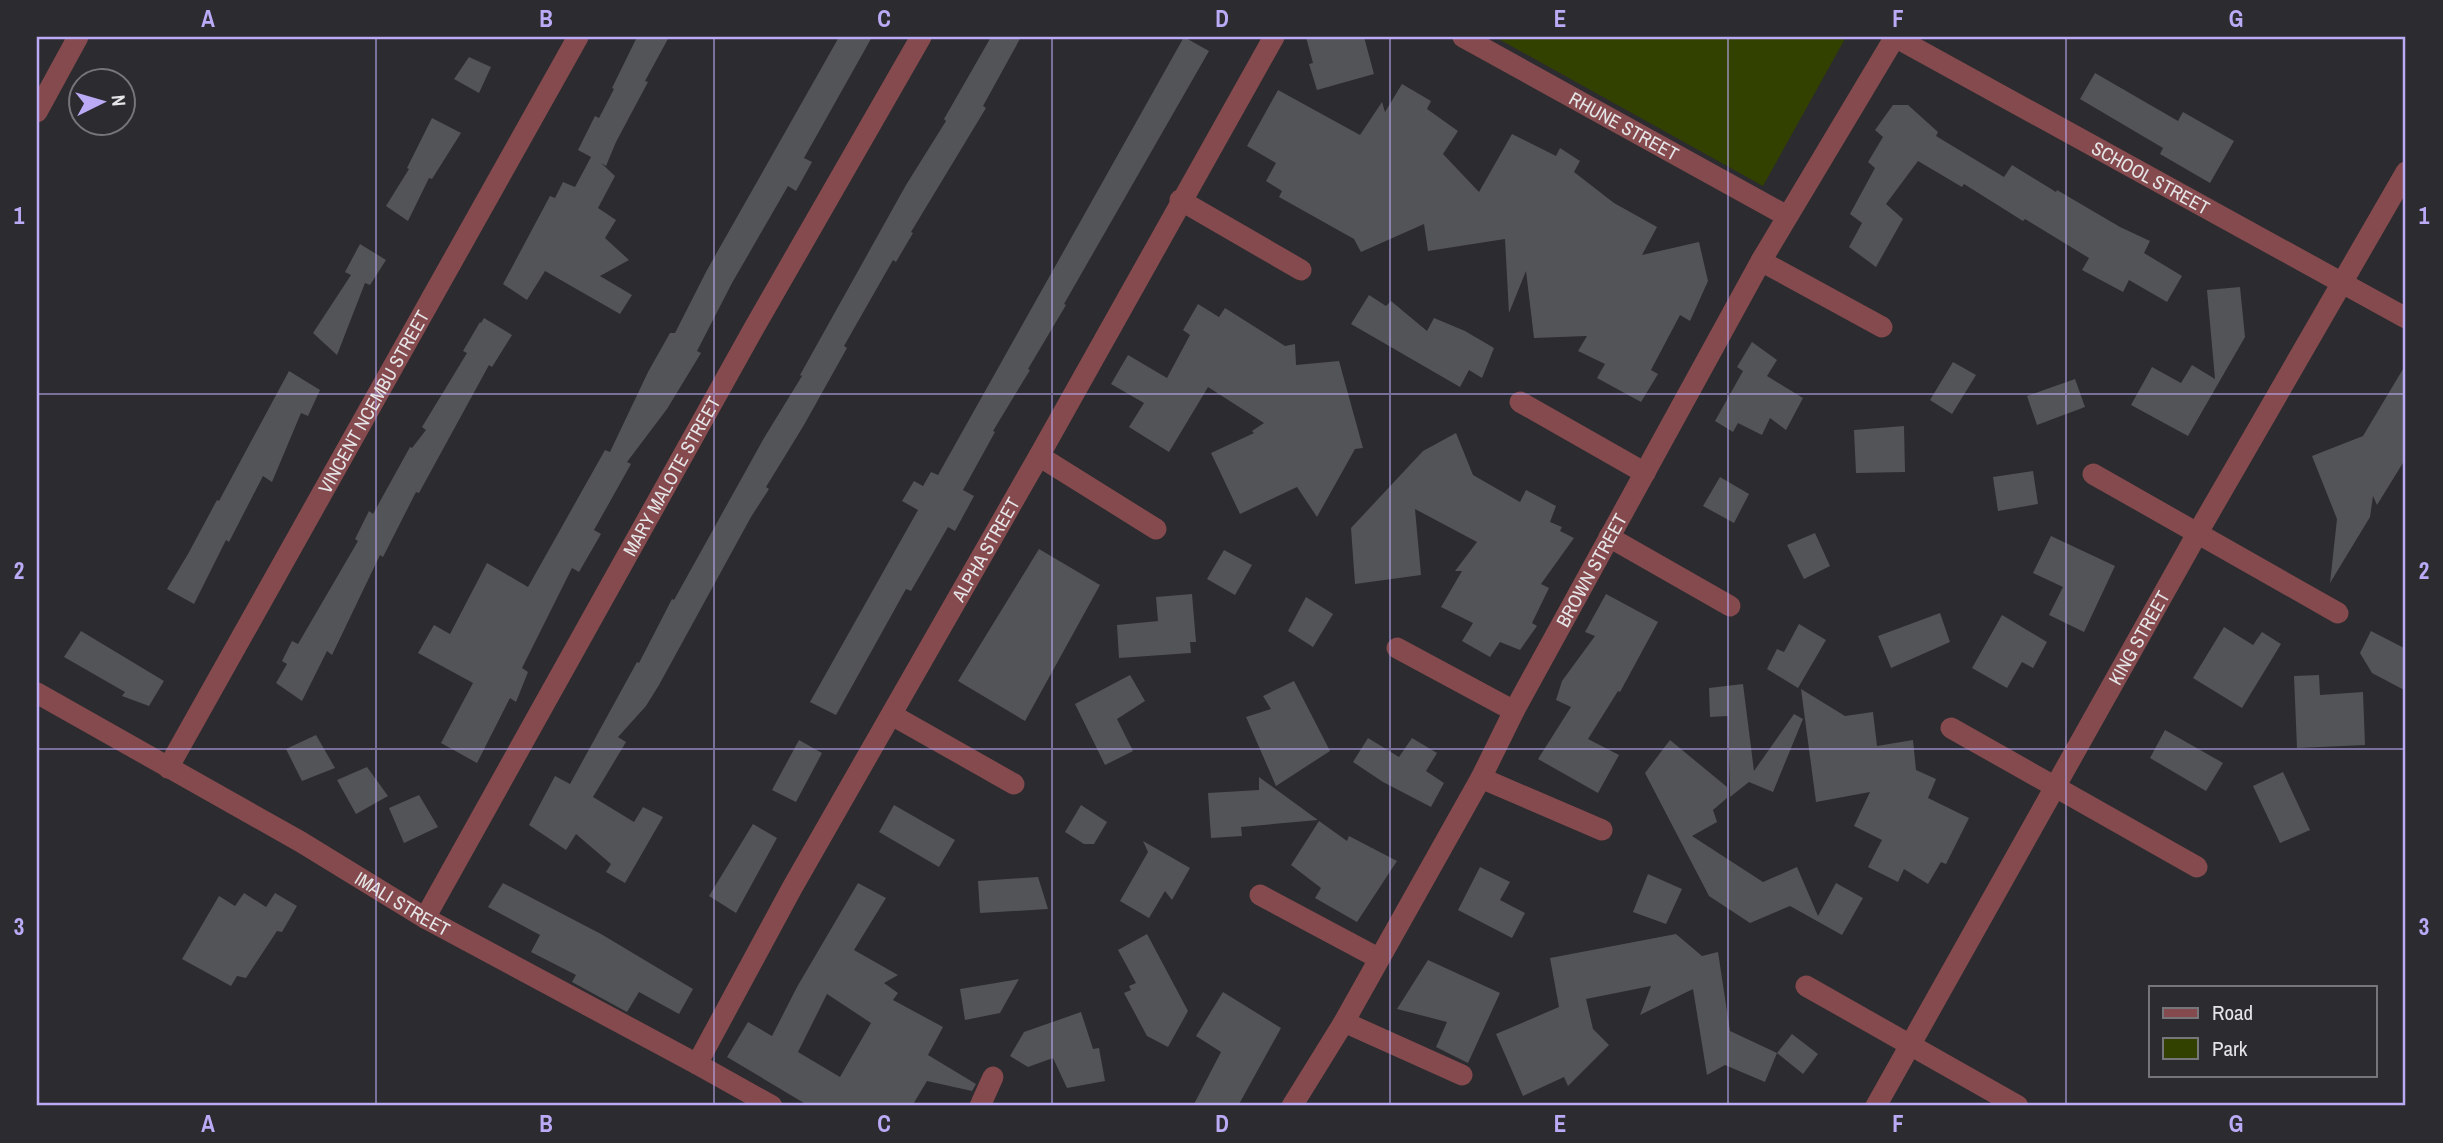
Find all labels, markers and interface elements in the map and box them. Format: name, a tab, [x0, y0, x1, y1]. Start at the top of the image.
text: A	[201, 3, 215, 34]
text: B	[539, 3, 553, 34]
text: C	[877, 3, 891, 34]
text: D	[1215, 3, 1229, 34]
text: E	[1554, 3, 1566, 34]
text: F	[1892, 3, 1904, 34]
text: G	[2229, 3, 2243, 34]
north arrow	[66, 66, 136, 136]
street label: RHUNE STREET	[1565, 85, 1684, 167]
text: N	[105, 94, 132, 107]
street label: SCHOOL STREET	[2087, 135, 2215, 221]
text: 1	[14, 200, 25, 231]
text: 1	[2419, 200, 2430, 231]
street label: VINCENT NCEMBU STREET	[312, 305, 435, 498]
street label: MARY MALOTE STREET	[617, 391, 727, 561]
street label: ALPHA STREET	[945, 492, 1026, 607]
street label: BROWN STREET	[1550, 508, 1633, 631]
text: 2	[14, 555, 24, 586]
text: 2	[2419, 555, 2429, 586]
street label: KING STREET	[2102, 586, 2176, 689]
street label: IMALI STREET	[350, 865, 455, 942]
text: 3	[14, 911, 24, 942]
text: 3	[2419, 911, 2429, 942]
legend	[2149, 986, 2376, 1076]
text: Road	[2212, 998, 2253, 1027]
text: Park	[2212, 1034, 2248, 1063]
text: A	[201, 1108, 215, 1139]
text: B	[539, 1108, 553, 1139]
text: C	[877, 1108, 891, 1139]
text: D	[1215, 1108, 1229, 1139]
text: E	[1554, 1108, 1566, 1139]
text: F	[1892, 1108, 1904, 1139]
text: G	[2229, 1108, 2243, 1139]

